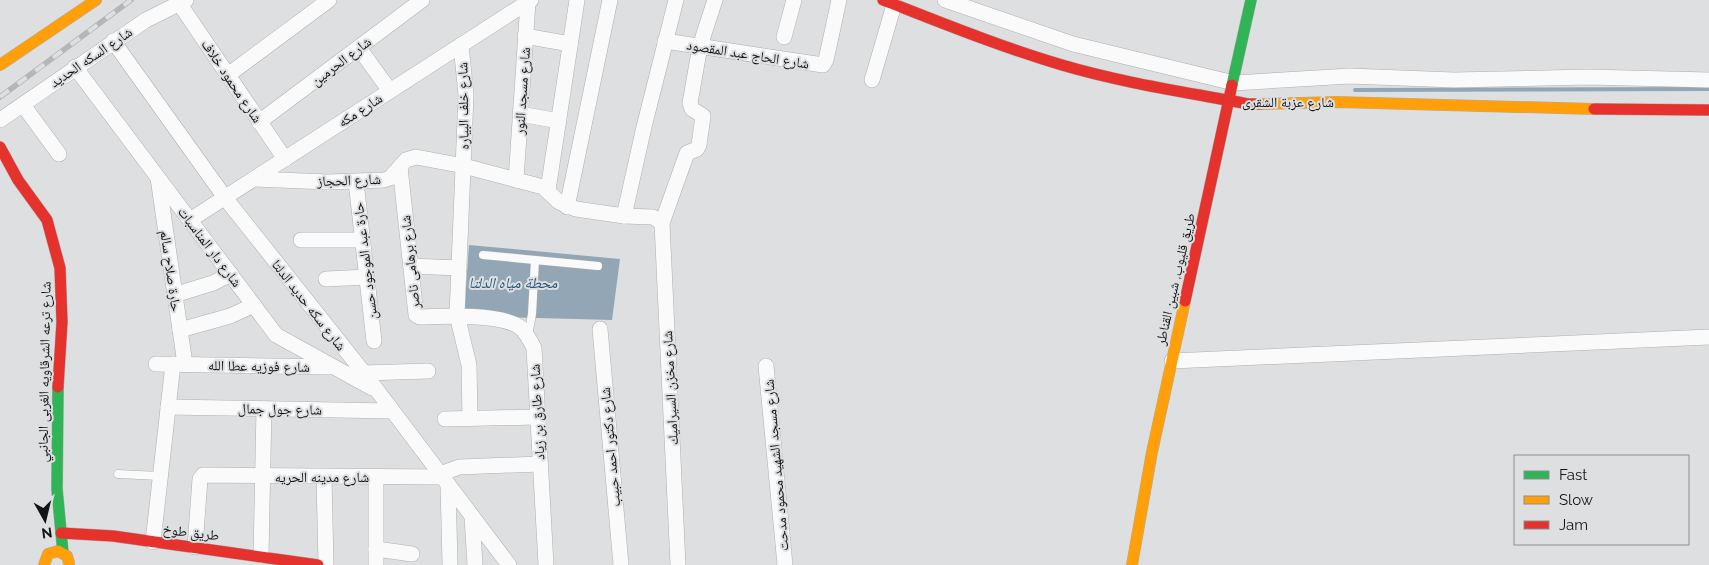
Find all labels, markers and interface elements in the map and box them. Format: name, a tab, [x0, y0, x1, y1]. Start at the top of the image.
street label: شارع السكه الحديد	[47, 24, 136, 92]
street label: شارع الحرمين	[308, 33, 375, 90]
street label: شارع محمود خلاف	[197, 36, 266, 127]
street label: شارع الحاج عبد المقصود	[685, 36, 810, 74]
street label: شارع مسجد النور	[511, 47, 535, 136]
street label: شارع خلف البياره	[454, 62, 474, 150]
street label: شارع مكه	[335, 90, 386, 132]
street label: شارع عزبة الشقرى	[1242, 94, 1334, 112]
street label: شارع الحجاز	[316, 171, 381, 191]
street label: حارة عبد الموجود حسن	[350, 201, 381, 321]
street label: شارع دار المناسبات	[173, 204, 245, 291]
street label: طريق قليوب, شبين القناطر	[1152, 211, 1200, 348]
street label: شارع برهامى ناصر	[397, 214, 425, 311]
street label: حارة صلاح سالم	[155, 229, 185, 313]
street label: شارع سكه حديد الدلتا	[267, 256, 349, 355]
water label: محطة مياه الدلتا	[469, 274, 558, 292]
street label: شارع ترعه الشرقاويه الغربى الجانبي	[34, 281, 57, 463]
street label: شارع مخزن السيراميك	[659, 330, 683, 446]
street label: شارع فوزيه عطا الله	[208, 357, 310, 377]
street label: شارع طارق بن زياد	[526, 363, 550, 460]
street label: شارع مسجد الشهيد محمود مدحت	[761, 378, 793, 552]
street label: شارع دكتور احمد حبيب	[597, 386, 625, 508]
street label: شارع جول جمال	[238, 400, 322, 420]
legend	[1514, 455, 1689, 545]
text: Fast	[1559, 466, 1587, 484]
street label: شارع مدينه الحريه	[275, 469, 369, 487]
text: Slow	[1559, 491, 1593, 509]
north arrow	[20, 495, 70, 545]
text: Jam	[1559, 516, 1588, 534]
street label: طريق طوخ	[162, 521, 220, 545]
text: N	[40, 524, 53, 542]

